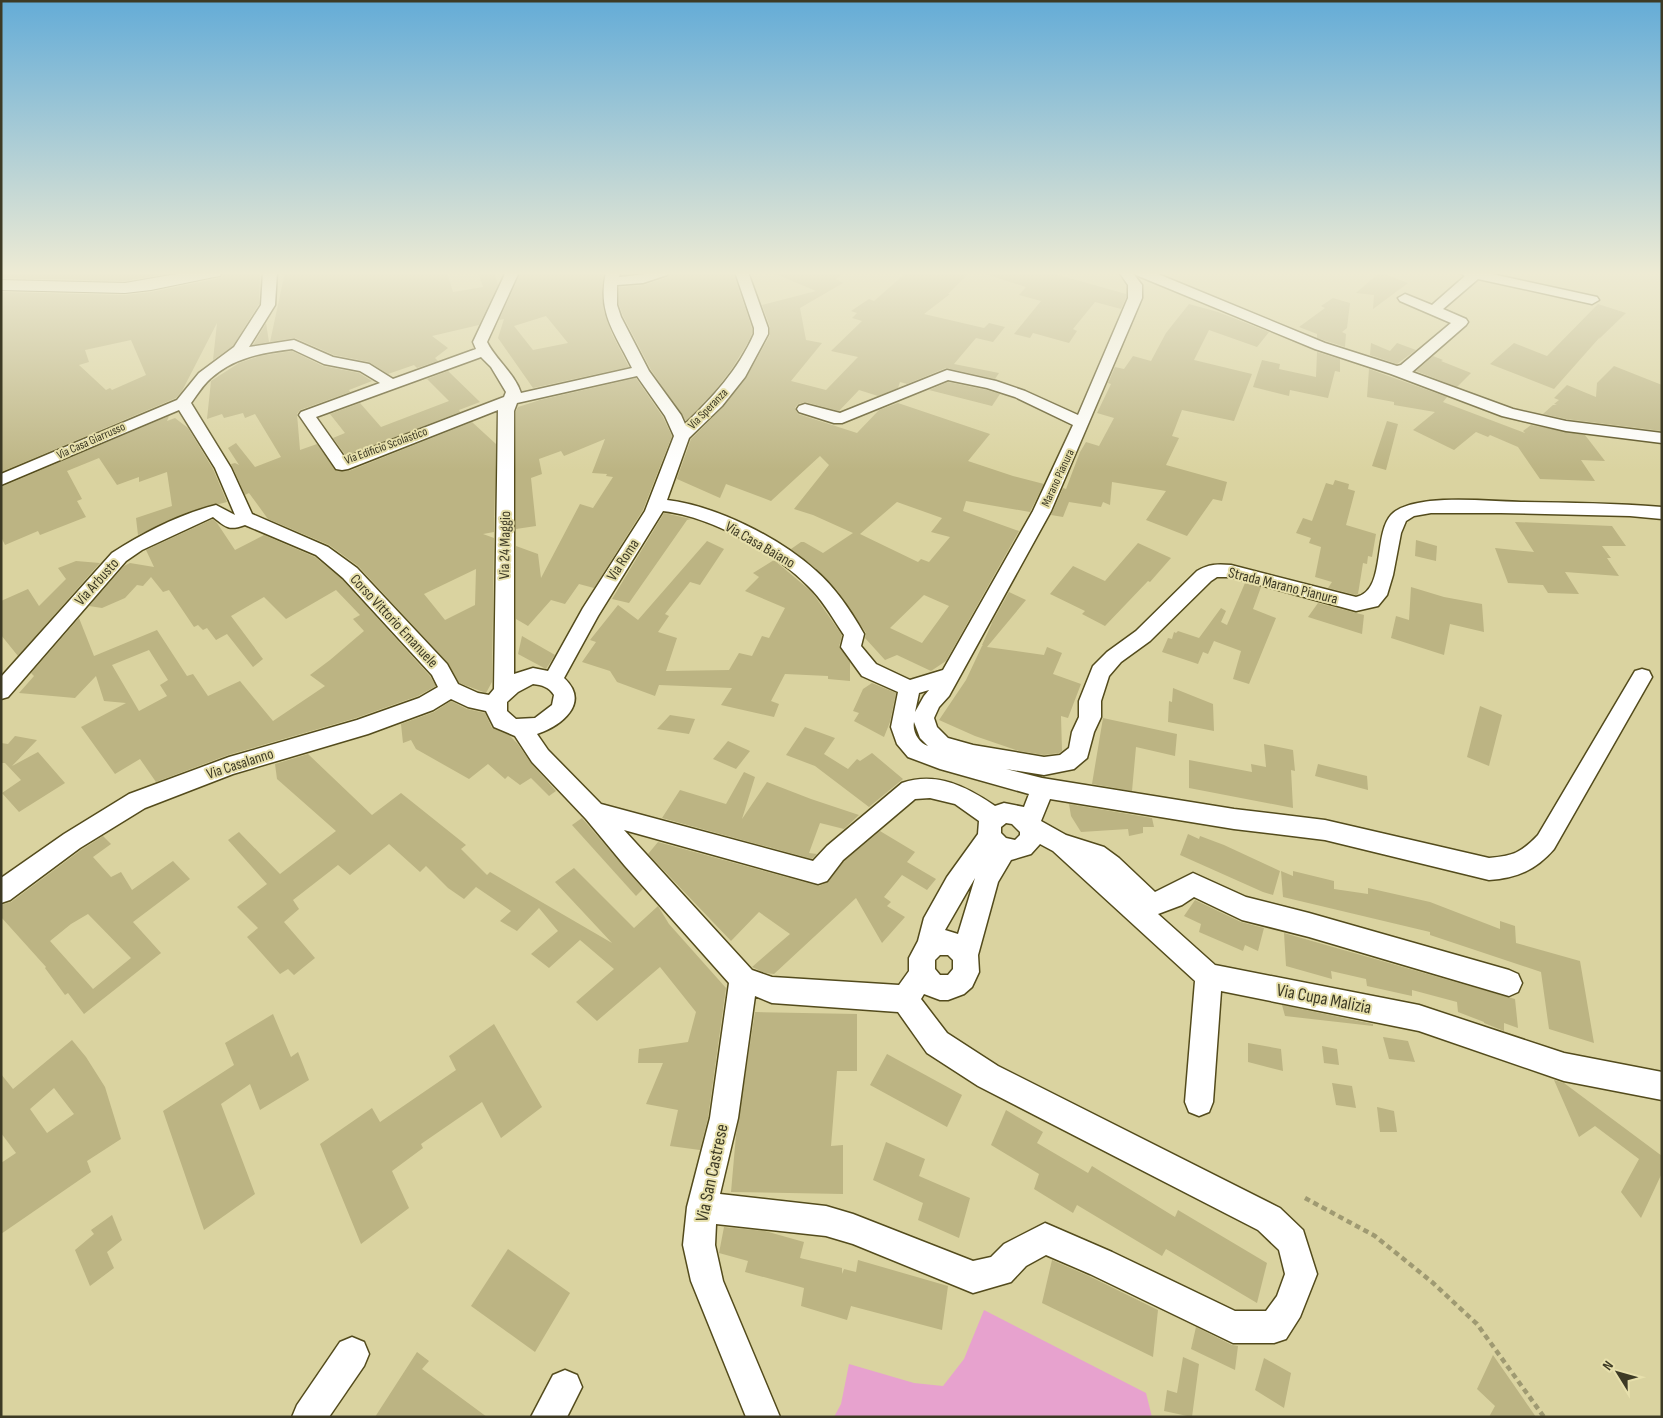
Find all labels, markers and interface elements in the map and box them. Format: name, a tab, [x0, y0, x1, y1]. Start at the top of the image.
street label: Via Speranza	[685, 385, 731, 433]
street label: Via Casa Giarrusso	[54, 419, 128, 463]
street label: Via Edificio Scolastico	[343, 424, 429, 468]
street label: Marano Pianura	[1038, 447, 1078, 509]
street label: Via 24 Maggio	[495, 511, 515, 579]
street label: Via Casa Baiano	[722, 517, 798, 573]
street label: Via Roma	[602, 535, 644, 585]
street label: Via Arbusto	[71, 554, 123, 610]
street label: Strada Marano Pianura	[1226, 563, 1340, 609]
street label: Corso Vittorio Emanuele	[346, 570, 442, 672]
street label: Via Casalanno	[204, 744, 276, 784]
street label: Via Cupa Malizia	[1275, 980, 1373, 1018]
street label: Via San Castrese	[691, 1122, 733, 1224]
north arrow	[1593, 1348, 1643, 1398]
text: N	[1599, 1357, 1617, 1374]

